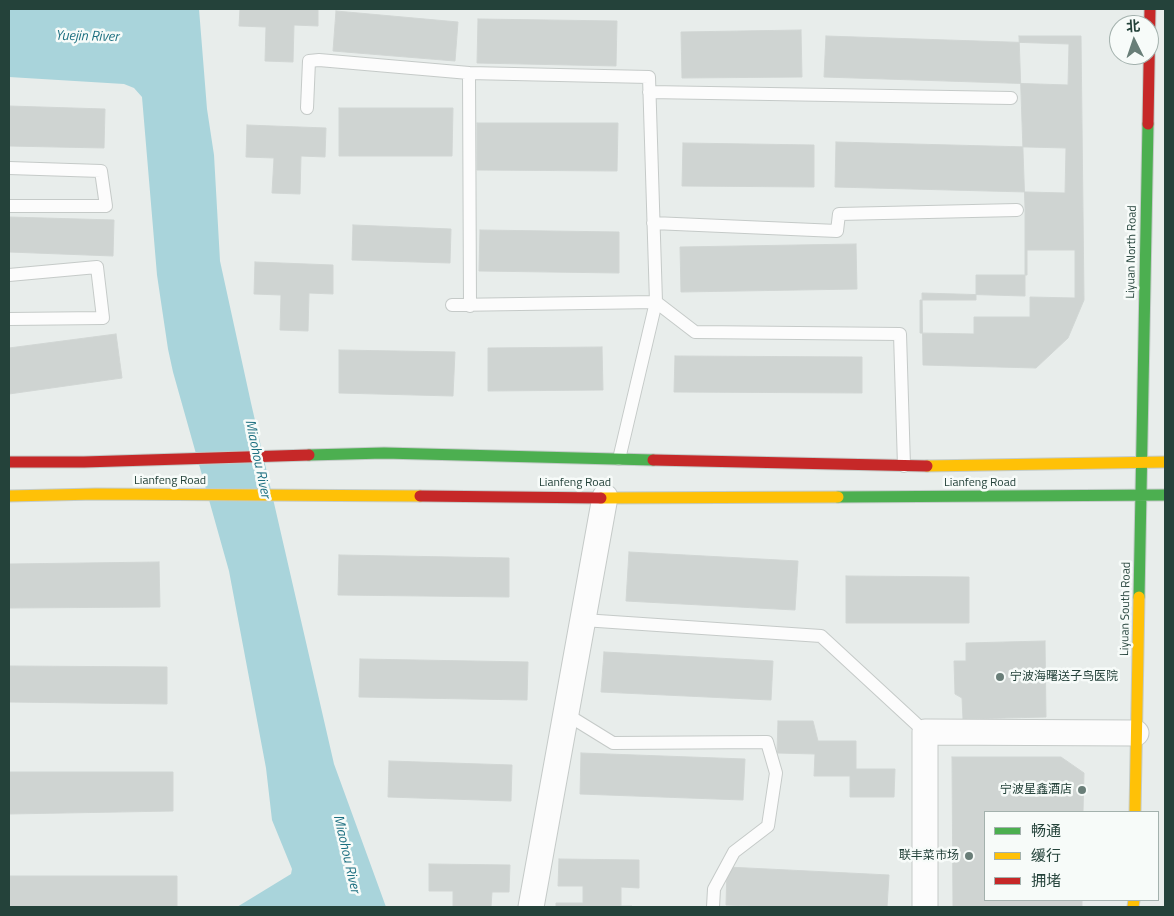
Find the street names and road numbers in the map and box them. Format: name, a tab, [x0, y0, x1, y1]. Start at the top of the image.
street label: Liyuan North Road	[1124, 205, 1140, 299]
street label: Lianfeng Road	[134, 474, 206, 488]
street label: Lianfeng Road	[539, 476, 611, 490]
street label: Lianfeng Road	[944, 476, 1016, 490]
street label: Liyuan South Road	[1118, 562, 1134, 656]

